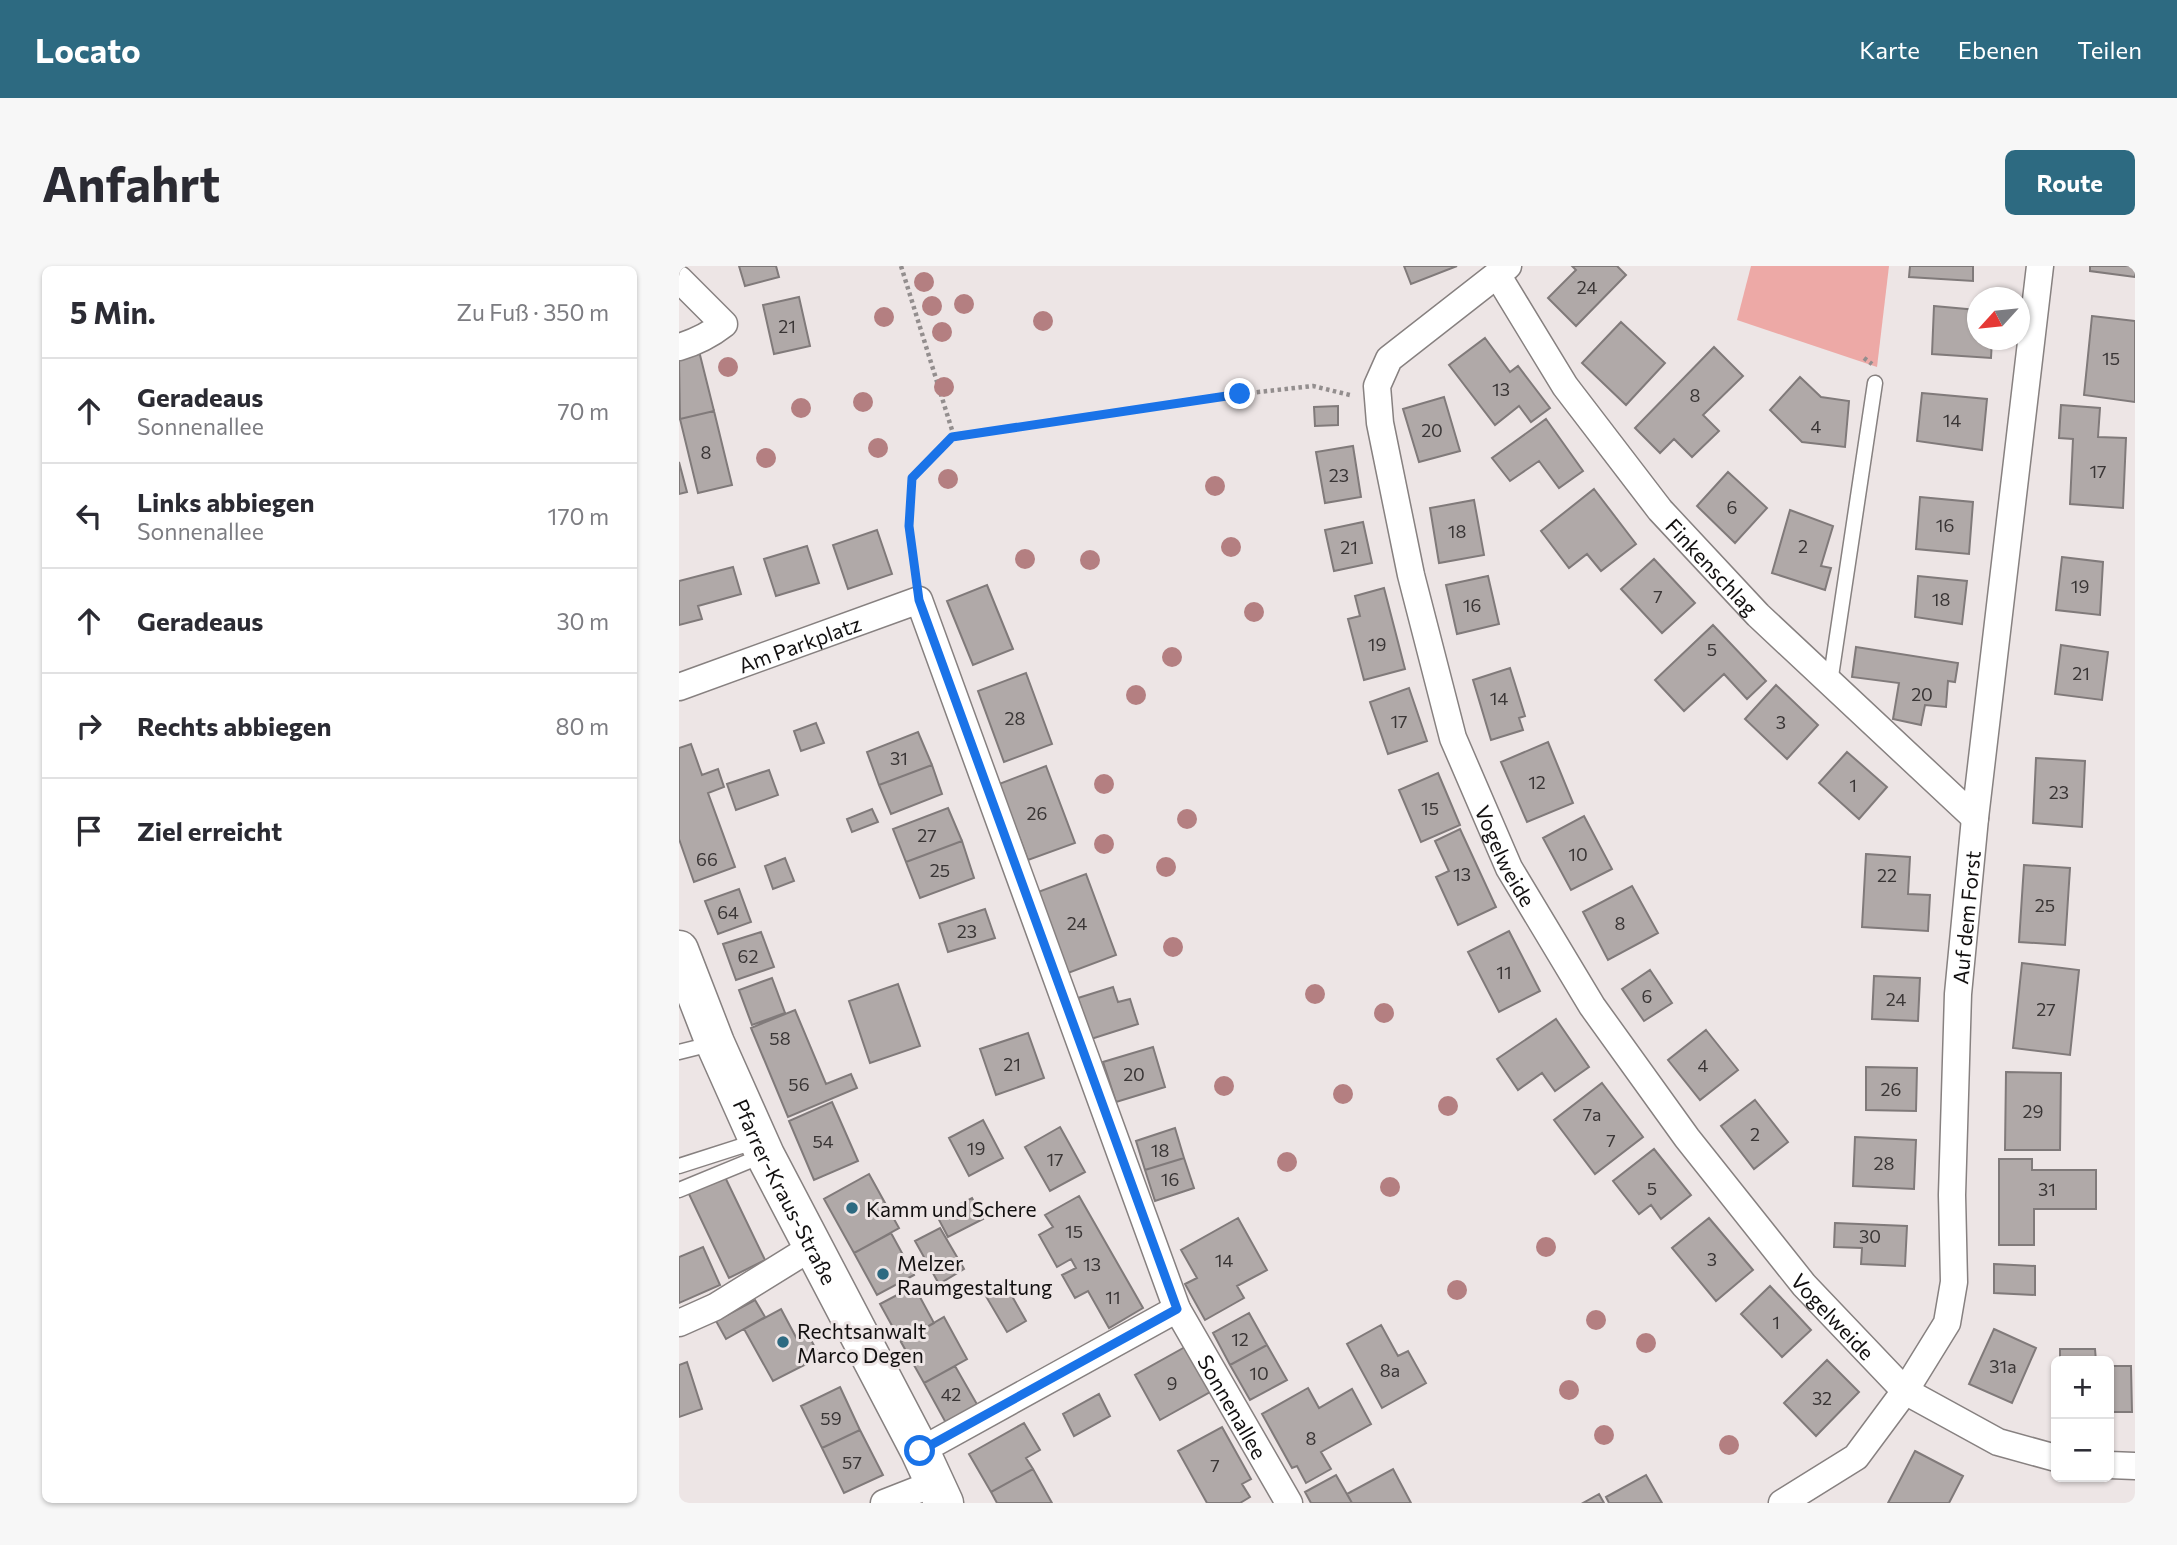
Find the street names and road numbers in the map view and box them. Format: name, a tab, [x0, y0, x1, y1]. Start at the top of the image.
street label: Finkenschlag	[1661, 513, 1764, 620]
street label: Am Parkplatz	[735, 610, 864, 677]
street label: Vogelweide	[1471, 801, 1541, 910]
street label: Auf dem Forst	[1947, 849, 1984, 985]
street label: Pfarrer-Kraus-Straße	[729, 1095, 843, 1288]
street label: Vogelweide	[1787, 1268, 1880, 1364]
street label: Sonnenallee	[1193, 1350, 1273, 1463]

